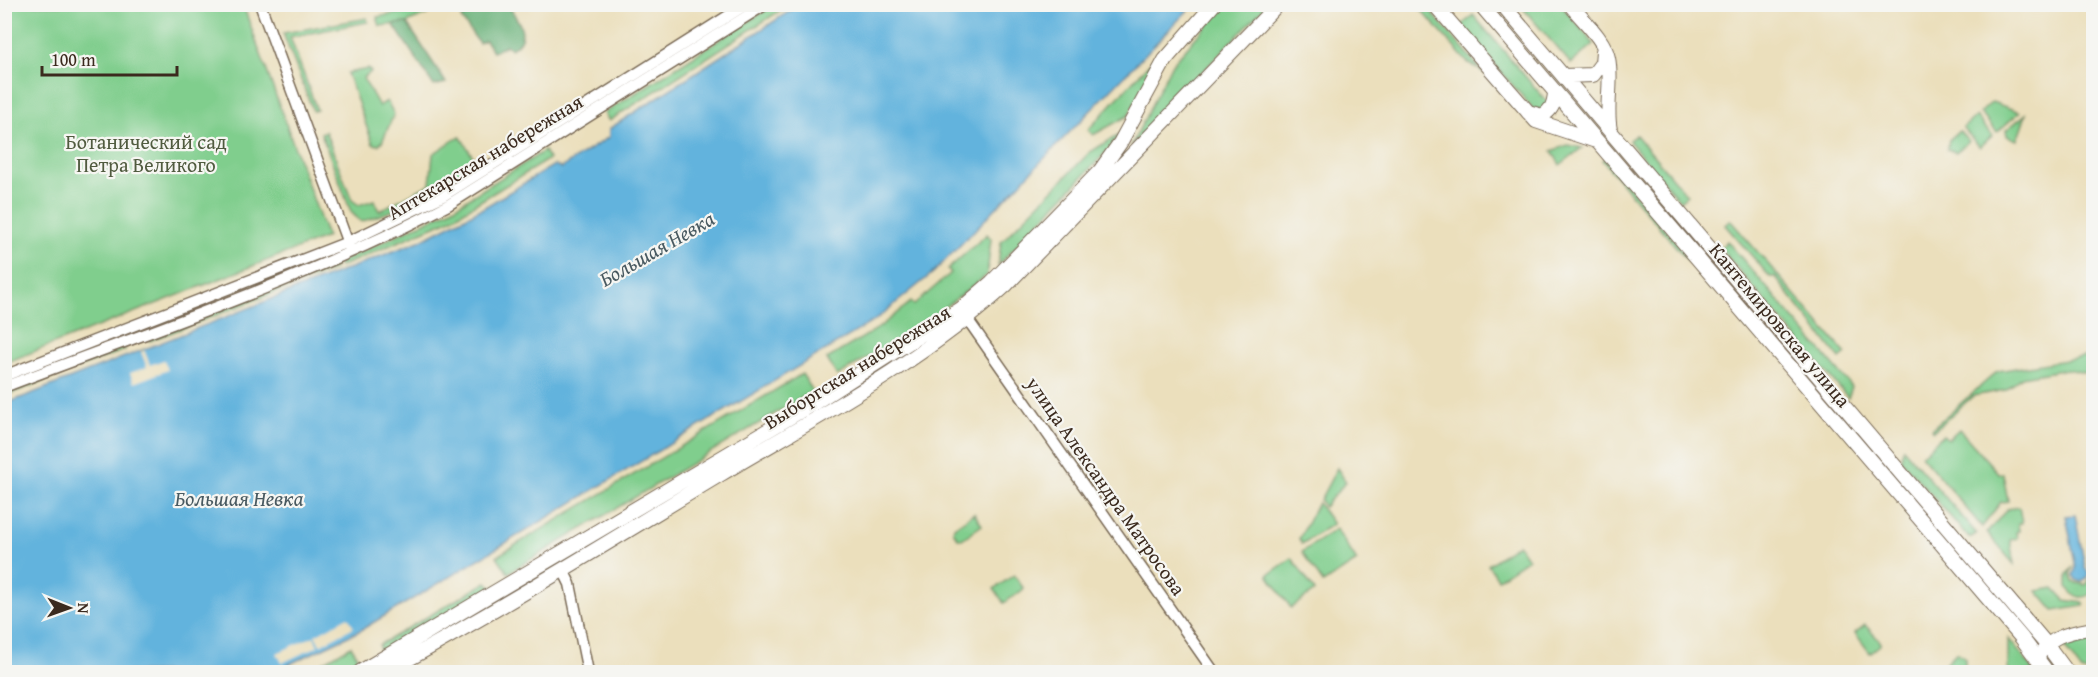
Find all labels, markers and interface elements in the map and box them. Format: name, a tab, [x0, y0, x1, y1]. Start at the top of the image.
scale bar	[42, 39, 177, 77]
text: 100 m	[51, 46, 96, 73]
street label: Аптекарская набережная	[382, 87, 588, 227]
park label: Ботанический сад Петра Великого	[65, 127, 227, 179]
water label: Большая Невка	[593, 203, 720, 294]
street label: Кантемировская улица	[1703, 236, 1858, 414]
street label: Выборгская набережная	[758, 297, 956, 436]
street label: улица Александра Матросова	[1019, 370, 1193, 601]
water label: Большая Невка	[175, 483, 304, 514]
north arrow	[39, 578, 99, 638]
text: N	[72, 603, 96, 614]

